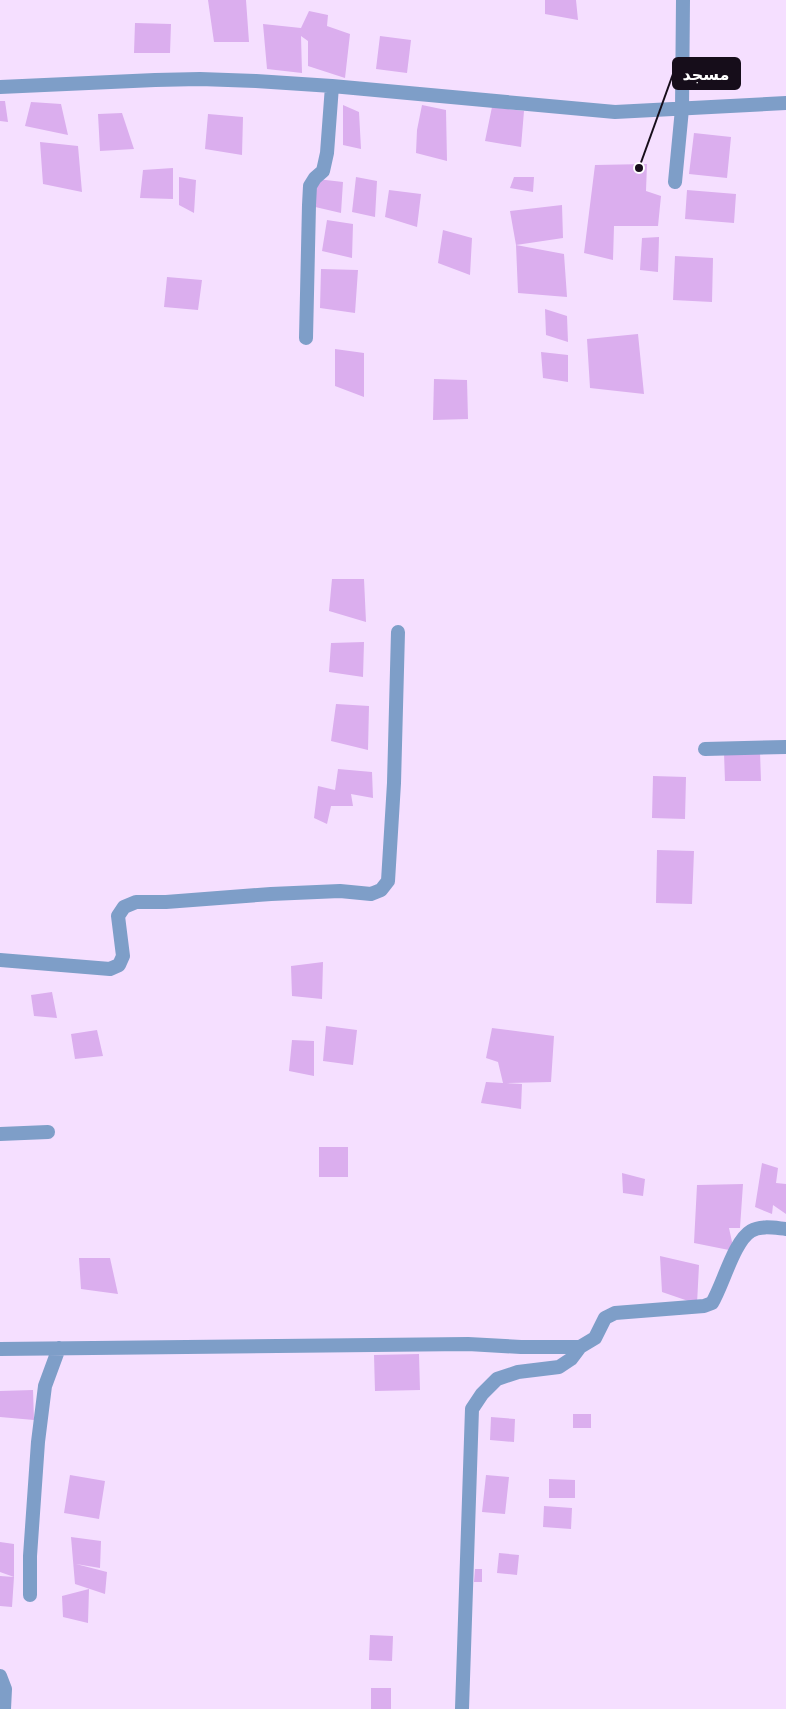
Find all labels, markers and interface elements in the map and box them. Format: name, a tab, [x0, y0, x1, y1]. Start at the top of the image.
callout: مسجد	[673, 58, 740, 89]
text: مسجد	[683, 65, 729, 84]

